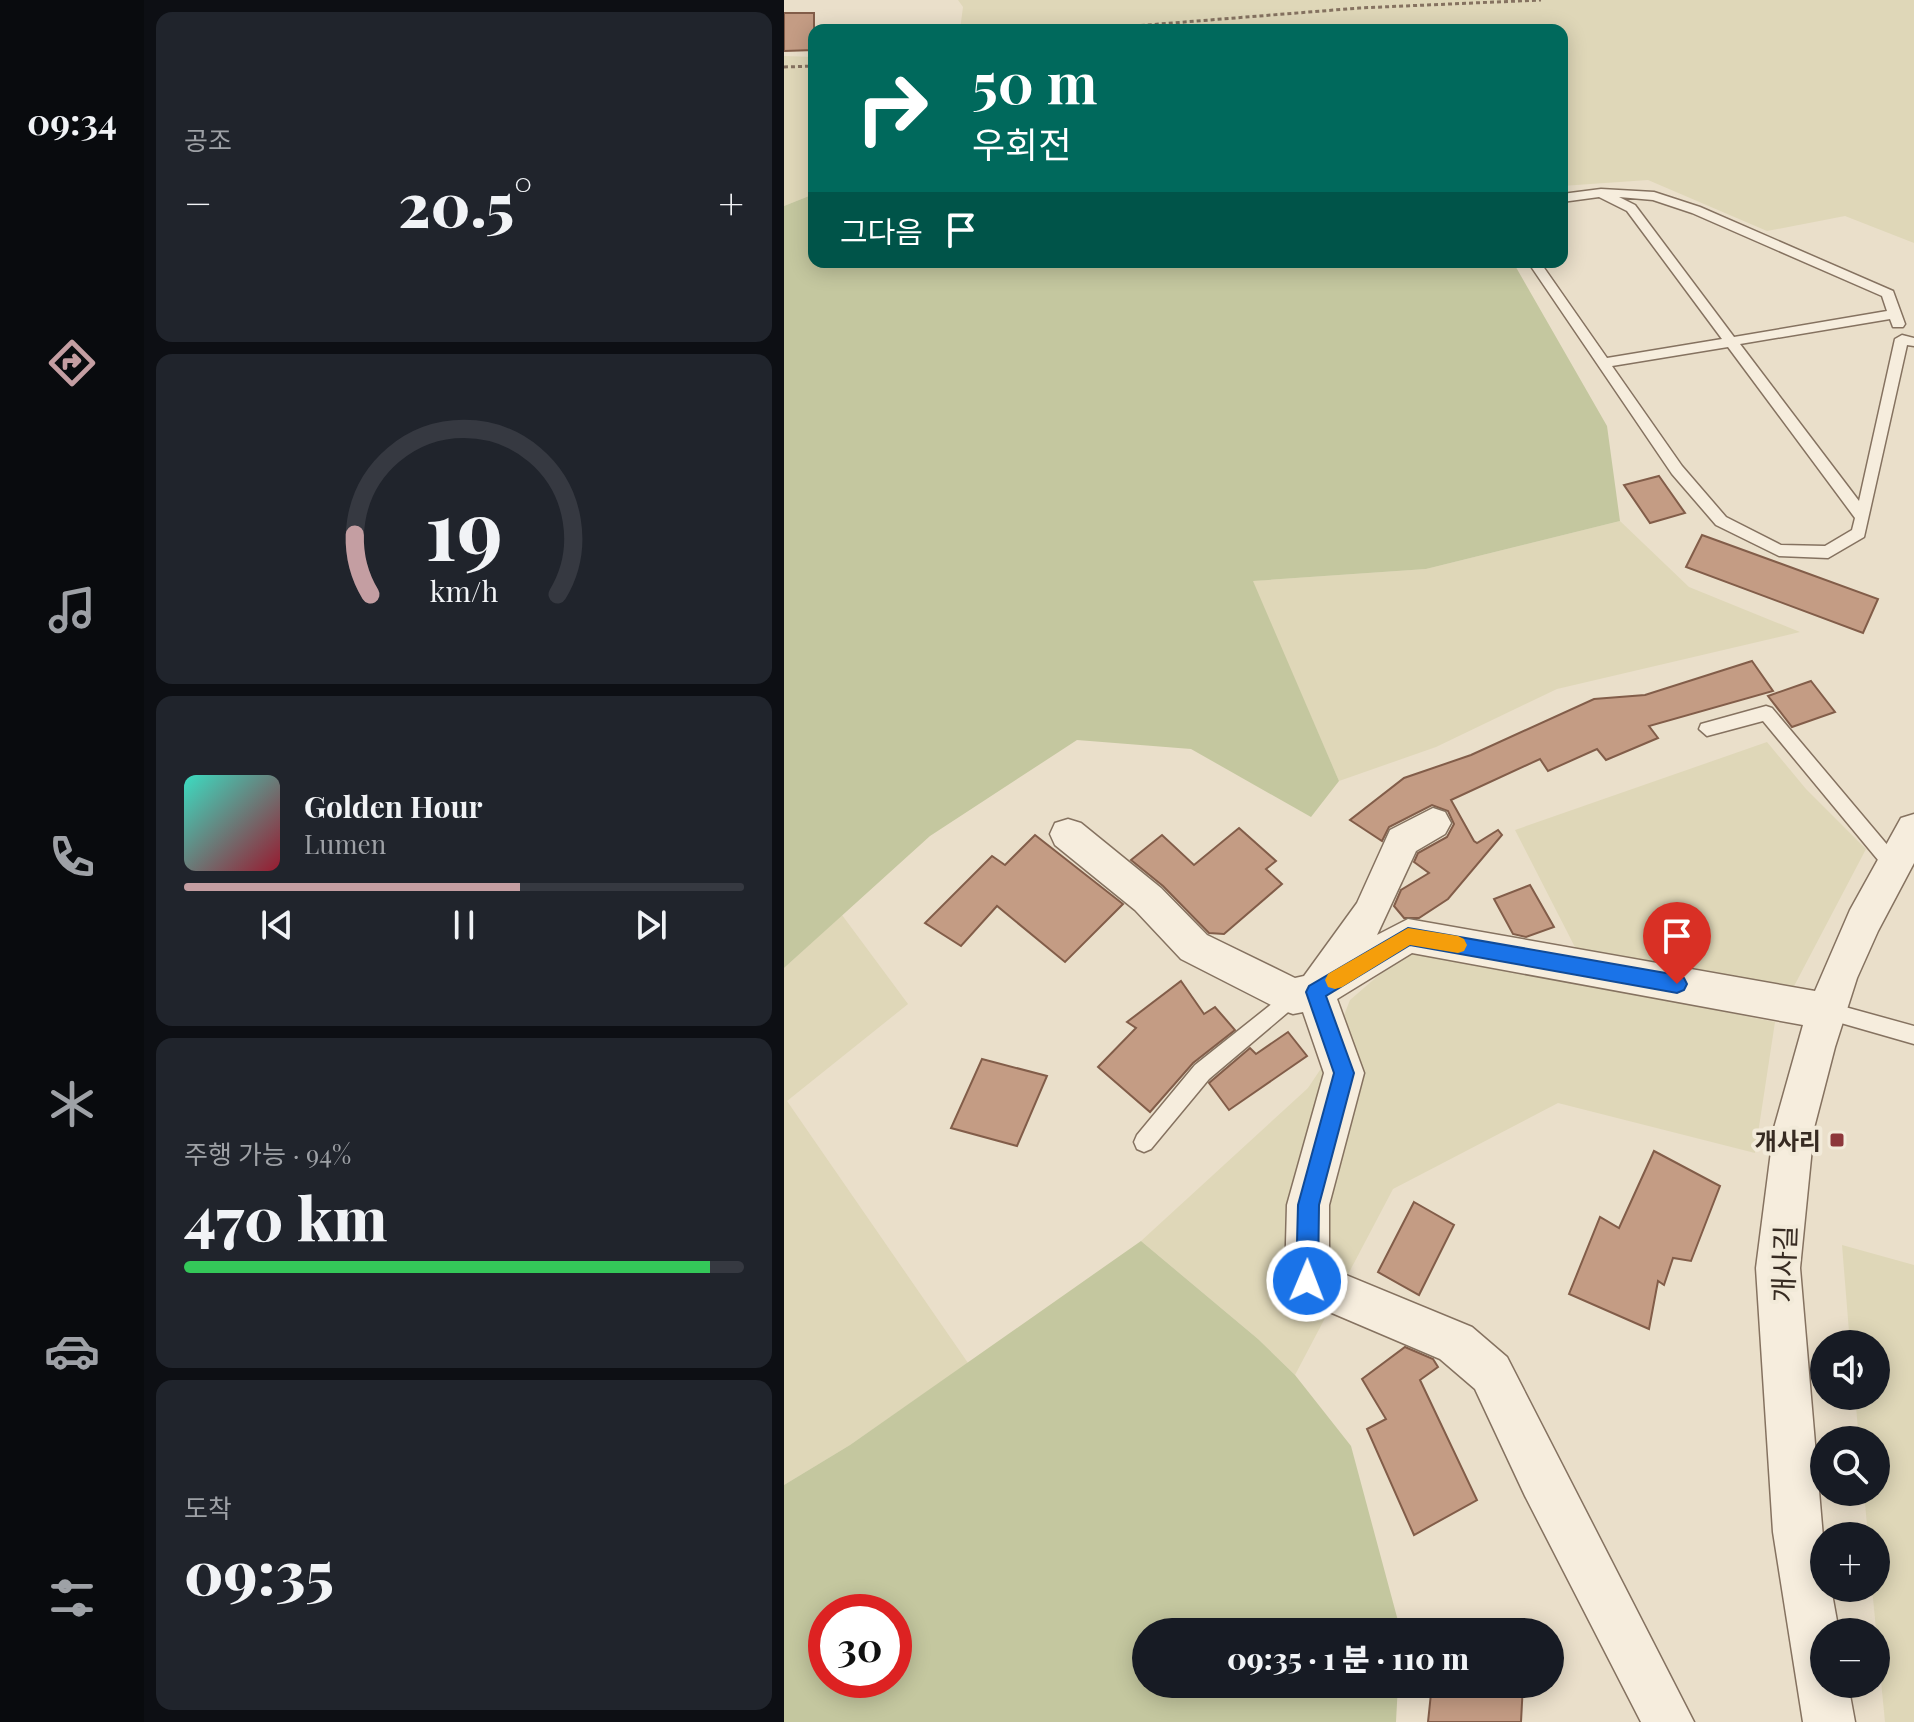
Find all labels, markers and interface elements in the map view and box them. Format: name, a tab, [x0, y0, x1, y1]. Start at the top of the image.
text: 50 m	[972, 44, 1098, 119]
icon: right	[840, 56, 944, 160]
text: 09:34	[27, 96, 117, 144]
text: 우회전	[972, 119, 1071, 167]
text: 공조	[184, 122, 232, 157]
text: 20.5°	[398, 162, 532, 242]
text: −	[184, 172, 212, 231]
text: +	[718, 172, 744, 231]
icon: arrive	[939, 208, 983, 252]
text: 그다음	[840, 211, 923, 251]
icon: directions	[44, 335, 100, 391]
text: 19	[425, 471, 503, 582]
text: km/h	[430, 571, 498, 609]
icon: music	[44, 582, 100, 638]
text: Golden Hour	[304, 786, 483, 826]
text: Lumen	[304, 826, 386, 861]
icon: phone	[44, 829, 100, 885]
pin	[1643, 902, 1711, 984]
icon: previous	[255, 903, 299, 947]
icon: pause	[442, 903, 486, 947]
icon: next	[629, 903, 673, 947]
icon: arrive	[1655, 914, 1699, 958]
icon: climate	[44, 1076, 100, 1132]
place label: 개사리	[1755, 1124, 1821, 1156]
marker: 개사리	[1828, 1131, 1846, 1149]
text: 주행 가능 · 94%	[184, 1136, 351, 1171]
text: 470 km	[184, 1176, 387, 1256]
street label: 개사길	[1763, 1225, 1803, 1303]
position arrow	[1265, 1239, 1349, 1323]
icon: car	[44, 1323, 100, 1379]
map controls	[1810, 1330, 1890, 1698]
button: sound	[1810, 1330, 1890, 1410]
button: search	[1810, 1426, 1890, 1506]
text: 도착	[184, 1490, 232, 1525]
button: +	[1810, 1522, 1890, 1602]
text: 09:35	[184, 1530, 334, 1610]
icon: filters	[44, 1570, 100, 1626]
speed limit sign: 30	[808, 1594, 912, 1698]
button: −	[1810, 1618, 1890, 1698]
text: 09:35 · 1 분 · 110 m	[1227, 1638, 1469, 1678]

